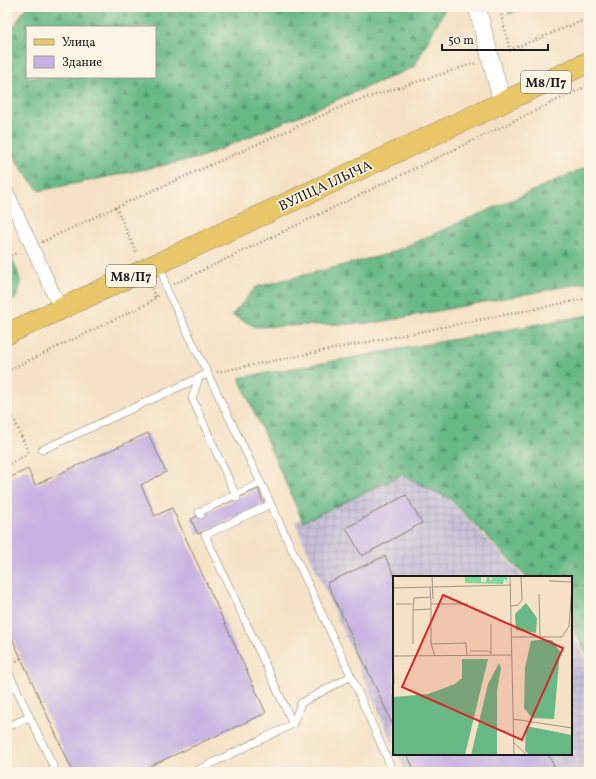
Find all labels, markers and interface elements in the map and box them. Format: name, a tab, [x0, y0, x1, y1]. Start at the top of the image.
legend	[26, 26, 156, 78]
scale bar	[442, 26, 548, 52]
text: 50 m	[448, 33, 474, 49]
text: Улица	[62, 35, 95, 51]
text: Здание	[62, 55, 102, 71]
road number: М8/П7	[521, 71, 571, 93]
street label: ВУЛІЦА ІЛЬІЧА	[276, 156, 376, 216]
road number: М8/П7	[106, 265, 156, 287]
inset map	[393, 576, 572, 755]

